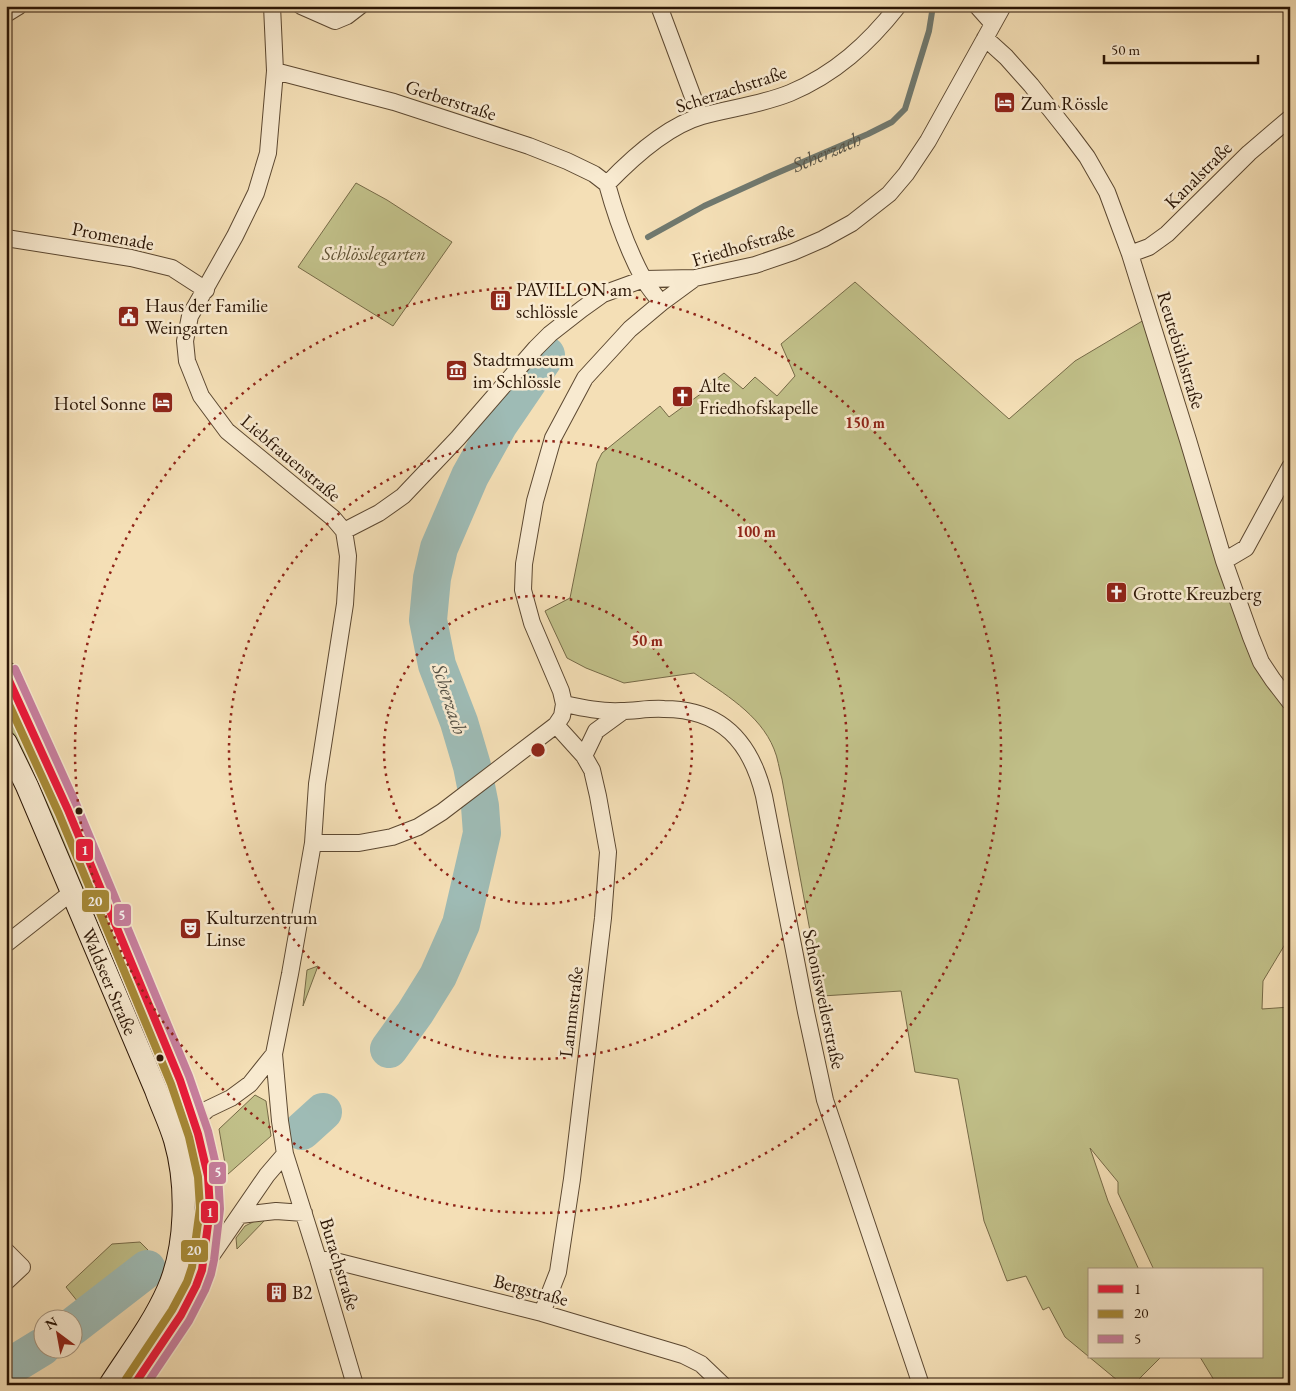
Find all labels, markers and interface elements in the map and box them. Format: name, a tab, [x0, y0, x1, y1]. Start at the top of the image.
scale bar	[1104, 32, 1257, 64]
text: 50 m	[1111, 40, 1140, 59]
street label: Scherzachstraße	[672, 59, 790, 119]
street label: Gerberstraße	[402, 74, 500, 126]
hotel icon: Zum Rössle	[993, 91, 1017, 115]
place label: Zum Rössle	[1021, 91, 1108, 116]
water label: Scherzach	[787, 125, 865, 179]
street label: Kanalstraße	[1159, 136, 1237, 214]
street label: Promenade	[70, 216, 156, 256]
street label: Friedhofstraße	[689, 218, 797, 272]
park label: Schlösslegarten	[321, 241, 426, 266]
place label: PAVILLON am schlössle	[516, 277, 633, 324]
building icon: PAVILLON am schlössle	[488, 288, 512, 312]
street label: Reutebühlstraße	[1151, 288, 1211, 412]
place label: Haus der Familie Weingarten	[145, 293, 268, 340]
public building icon: Haus der Familie Weingarten	[117, 304, 141, 328]
place label: Stadtmuseum im Schlössle	[473, 347, 574, 394]
museum icon: Stadtmuseum im Schlössle	[445, 358, 469, 382]
place label: Alte Friedhofskapelle	[698, 373, 818, 420]
church icon: Alte Friedhofskapelle	[671, 384, 695, 408]
place label: Hotel Sonne	[54, 391, 146, 416]
hotel icon: Hotel Sonne	[150, 391, 174, 415]
street label: Liebfrauenstraße	[236, 409, 346, 507]
text: 150 m	[845, 413, 885, 432]
text: 100 m	[736, 522, 776, 541]
church icon: Grotte Kreuzberg	[1105, 581, 1129, 605]
place label: Grotte Kreuzberg	[1133, 581, 1262, 606]
text: 50 m	[631, 631, 663, 650]
water label: Scherzach	[426, 659, 474, 738]
centre of rings	[529, 741, 547, 759]
unlabelled marker	[74, 806, 84, 816]
line badge: 1	[75, 838, 94, 862]
text: 1	[81, 841, 89, 859]
line badge: 20	[81, 889, 110, 913]
text: 20	[88, 892, 103, 910]
line badge: 5	[113, 903, 132, 927]
place label: Kulturzentrum Linse	[206, 905, 318, 952]
text: 5	[118, 906, 126, 924]
theatre icon: Kulturzentrum Linse	[178, 916, 202, 940]
street label: Waldseer Straße	[76, 924, 144, 1039]
street label: Schonisweilerstraße	[797, 927, 851, 1071]
street label: Lammstraße	[553, 965, 589, 1059]
unlabelled marker	[155, 1053, 165, 1063]
line badge: 5	[208, 1161, 227, 1185]
text: 5	[214, 1163, 222, 1181]
line badge: 1	[200, 1200, 219, 1224]
text: 1	[206, 1203, 214, 1221]
street label: Burachstraße	[314, 1215, 366, 1313]
line badge: 20	[180, 1239, 209, 1263]
text: 20	[187, 1241, 202, 1259]
street label: Bergstraße	[491, 1268, 571, 1312]
legend	[1088, 1268, 1264, 1358]
text: 1	[1134, 1279, 1141, 1298]
building icon: B2	[264, 1280, 288, 1304]
place label: B2	[292, 1280, 312, 1305]
text: 20	[1134, 1303, 1148, 1322]
north arrow	[32, 1308, 82, 1358]
text: N	[42, 1312, 61, 1334]
text: 5	[1134, 1329, 1141, 1348]

